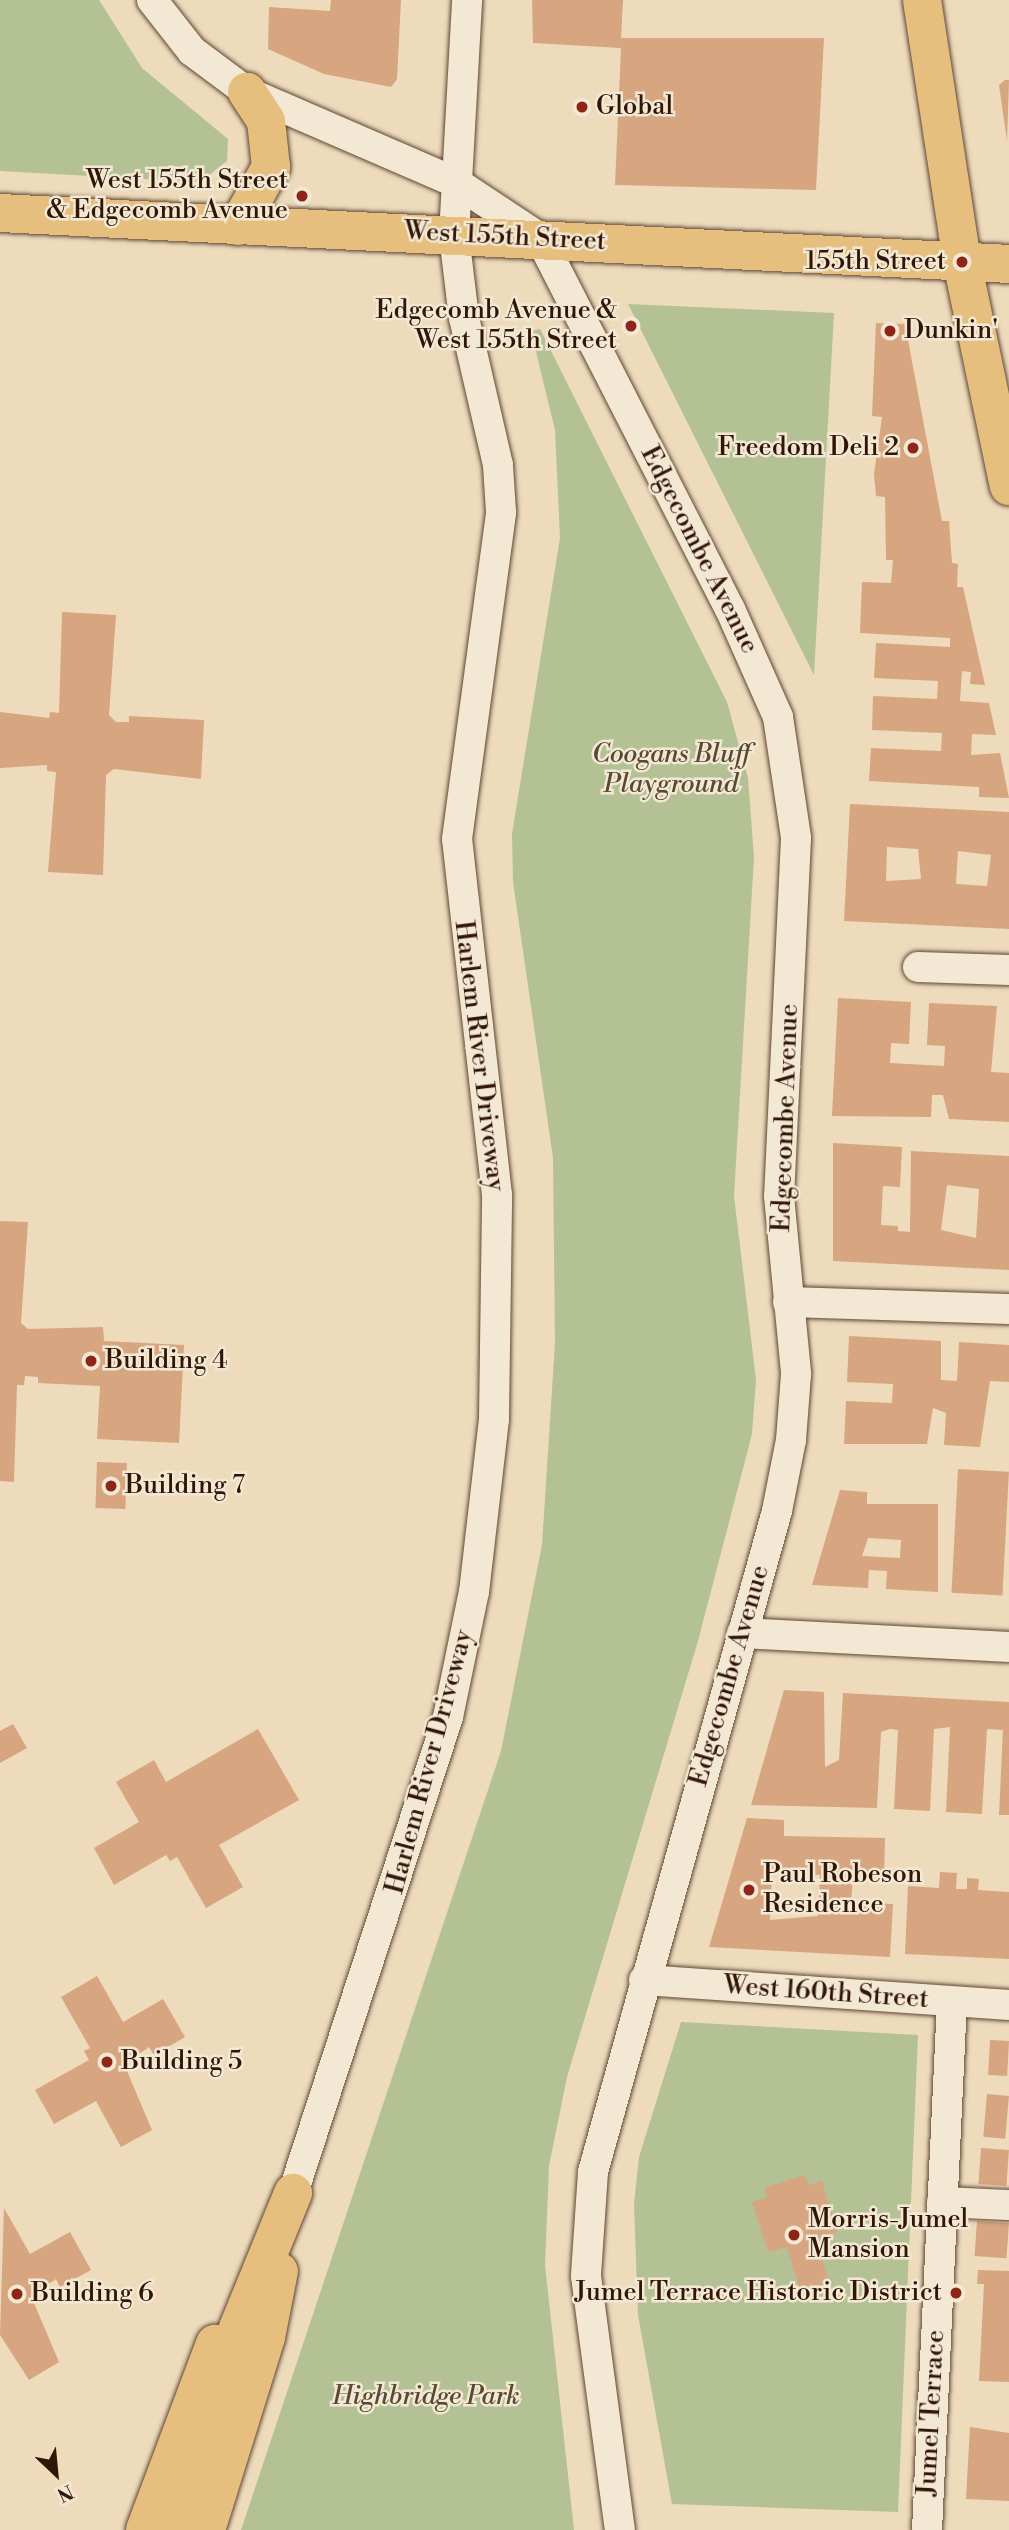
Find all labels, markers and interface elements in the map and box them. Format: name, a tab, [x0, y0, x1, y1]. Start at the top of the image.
place label: Global	[596, 91, 673, 123]
marker: Global	[574, 99, 590, 115]
place label: West 155th Street & Edgecomb Avenue	[46, 165, 288, 227]
marker: West 155th Street & Edgecomb Avenue	[294, 188, 310, 204]
street label: West 155th Street	[403, 216, 607, 258]
place label: 155th Street	[805, 246, 946, 278]
marker: 155th Street	[952, 252, 972, 272]
place label: Edgecomb Avenue & West 155th Street	[375, 295, 617, 356]
place label: Dunkin'	[904, 315, 998, 347]
marker: Edgecomb Avenue & West 155th Street	[623, 318, 639, 334]
marker: Dunkin'	[882, 323, 898, 339]
place label: Freedom Deli 2	[718, 432, 899, 464]
marker: Freedom Deli 2	[905, 440, 921, 456]
street label: Edgecombe Avenue	[633, 441, 765, 659]
park label: Coogans Bluff Playground	[592, 739, 750, 800]
street label: Harlem River Driveway	[447, 919, 511, 1193]
street label: Edgecombe Avenue	[766, 1003, 806, 1233]
place label: Building 4	[105, 1345, 228, 1377]
marker: Building 4	[83, 1353, 99, 1369]
place label: Building 7	[125, 1470, 245, 1502]
marker: Building 7	[103, 1478, 119, 1494]
street label: Edgecombe Avenue	[684, 1562, 776, 1790]
street label: Harlem River Driveway	[380, 1626, 480, 1898]
place label: Paul Robeson Residence	[763, 1859, 922, 1920]
marker: Paul Robeson Residence	[741, 1882, 757, 1898]
street label: West 160th Street	[722, 1970, 930, 2016]
place label: Building 5	[121, 2046, 242, 2078]
marker: Building 5	[99, 2054, 115, 2070]
place label: Morris-Jumel Mansion	[808, 2204, 968, 2266]
marker: Morris-Jumel Mansion	[786, 2227, 802, 2243]
place label: Jumel Terrace Historic District	[575, 2277, 942, 2309]
place label: Building 6	[31, 2278, 154, 2310]
marker: Jumel Terrace Historic District	[948, 2285, 964, 2301]
marker: Building 6	[9, 2286, 25, 2302]
street label: Jumel Terrace	[912, 2329, 952, 2497]
park label: Highbridge Park	[332, 2381, 520, 2413]
north arrow	[21, 2439, 91, 2509]
text: N	[53, 2479, 77, 2507]

